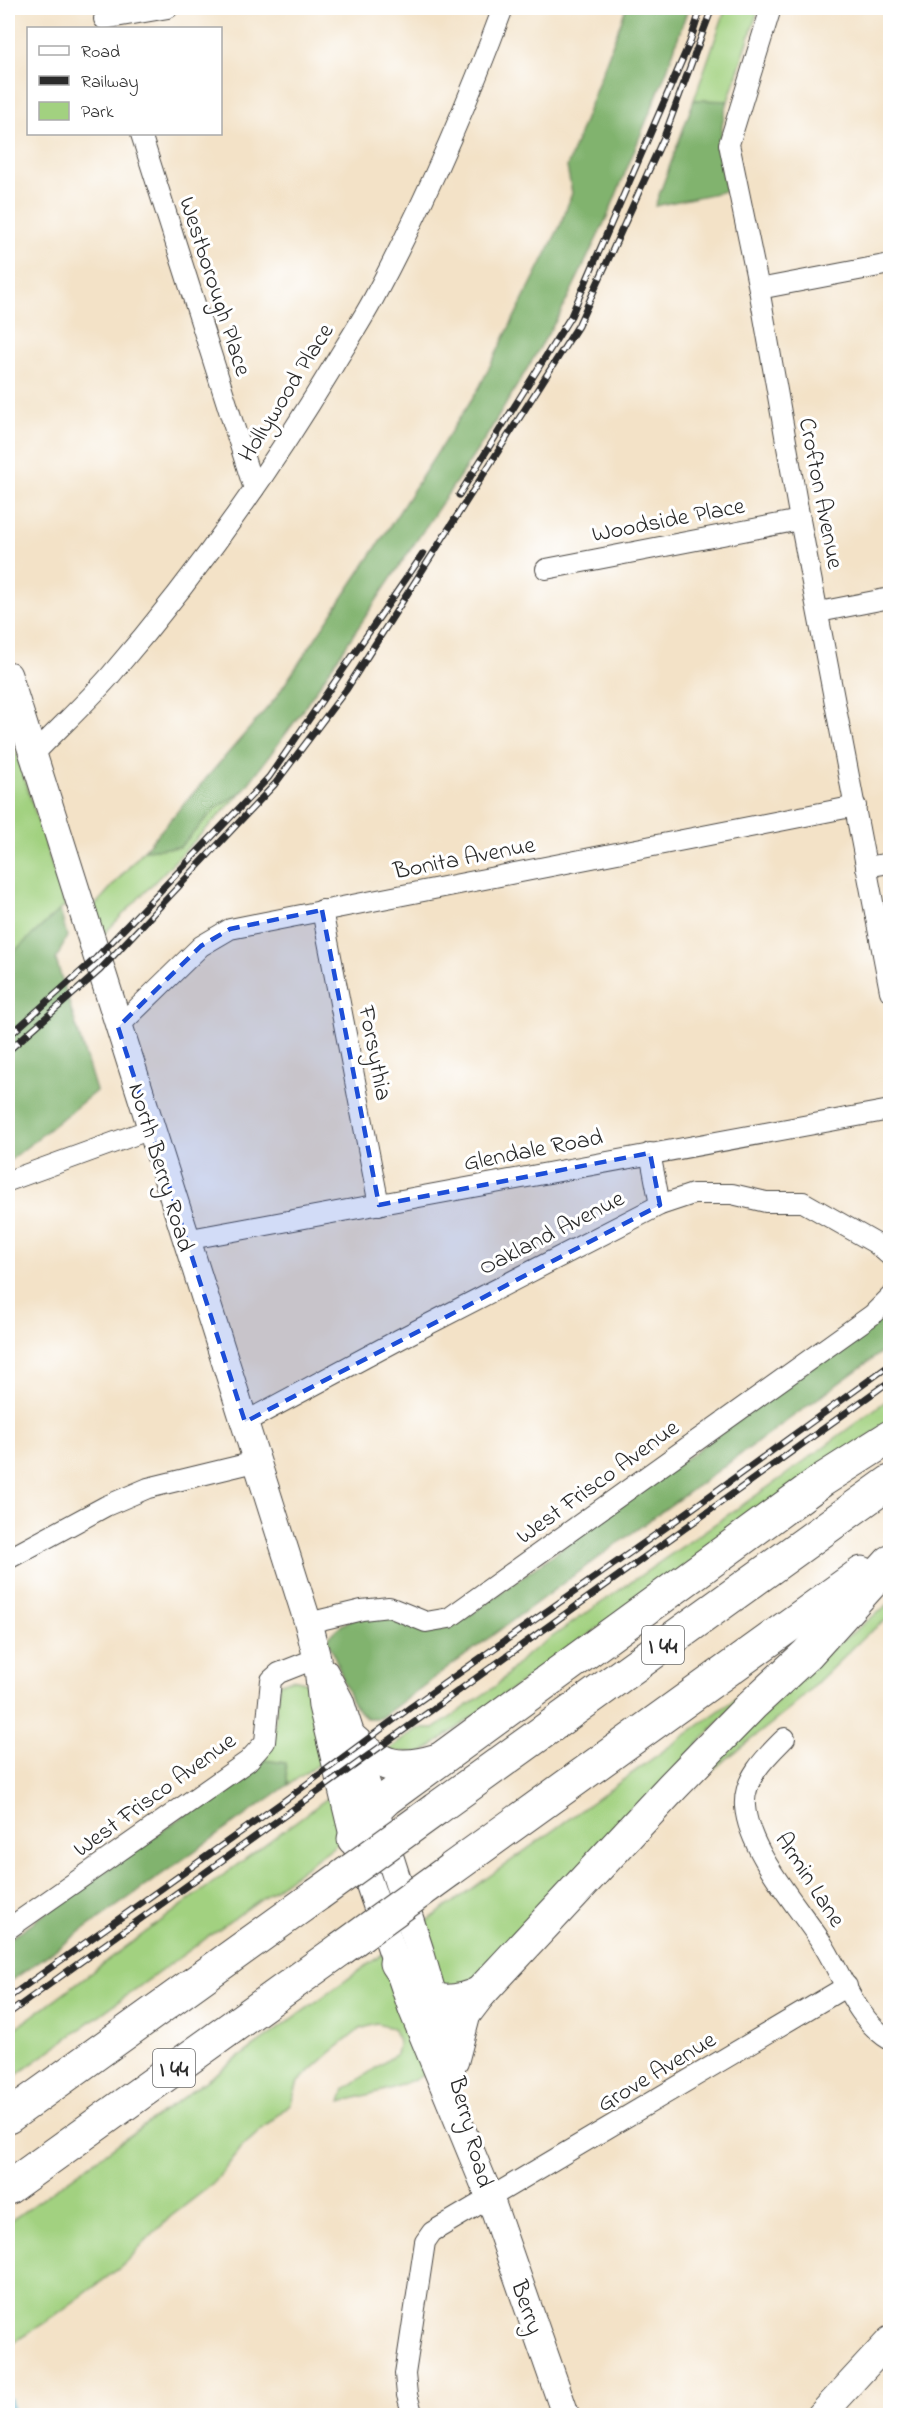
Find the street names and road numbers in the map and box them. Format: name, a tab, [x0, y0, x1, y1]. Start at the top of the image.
street label: Westborough Place	[168, 193, 259, 381]
street label: Hollywood Place	[230, 317, 345, 470]
street label: Crofton Avenue	[788, 415, 851, 572]
street label: Woodside Place	[589, 489, 748, 553]
street label: Bonita Avenue	[390, 829, 539, 891]
street label: Forsythia	[346, 1002, 400, 1104]
street label: North Berry Road	[116, 1079, 202, 1257]
street label: Glendale Road	[461, 1121, 607, 1182]
street label: Oakland Avenue	[473, 1182, 631, 1286]
street label: West Frisco Avenue	[510, 1412, 687, 1554]
road number: I 44	[642, 1626, 684, 1664]
street label: West Frisco Avenue	[67, 1725, 244, 1867]
street label: Armin Lane	[765, 1826, 853, 1935]
street label: Grove Avenue	[591, 2024, 724, 2123]
road number: I 44	[153, 2049, 195, 2087]
street label: Berry Road	[437, 2072, 501, 2193]
street label: Berry	[499, 2275, 551, 2340]

